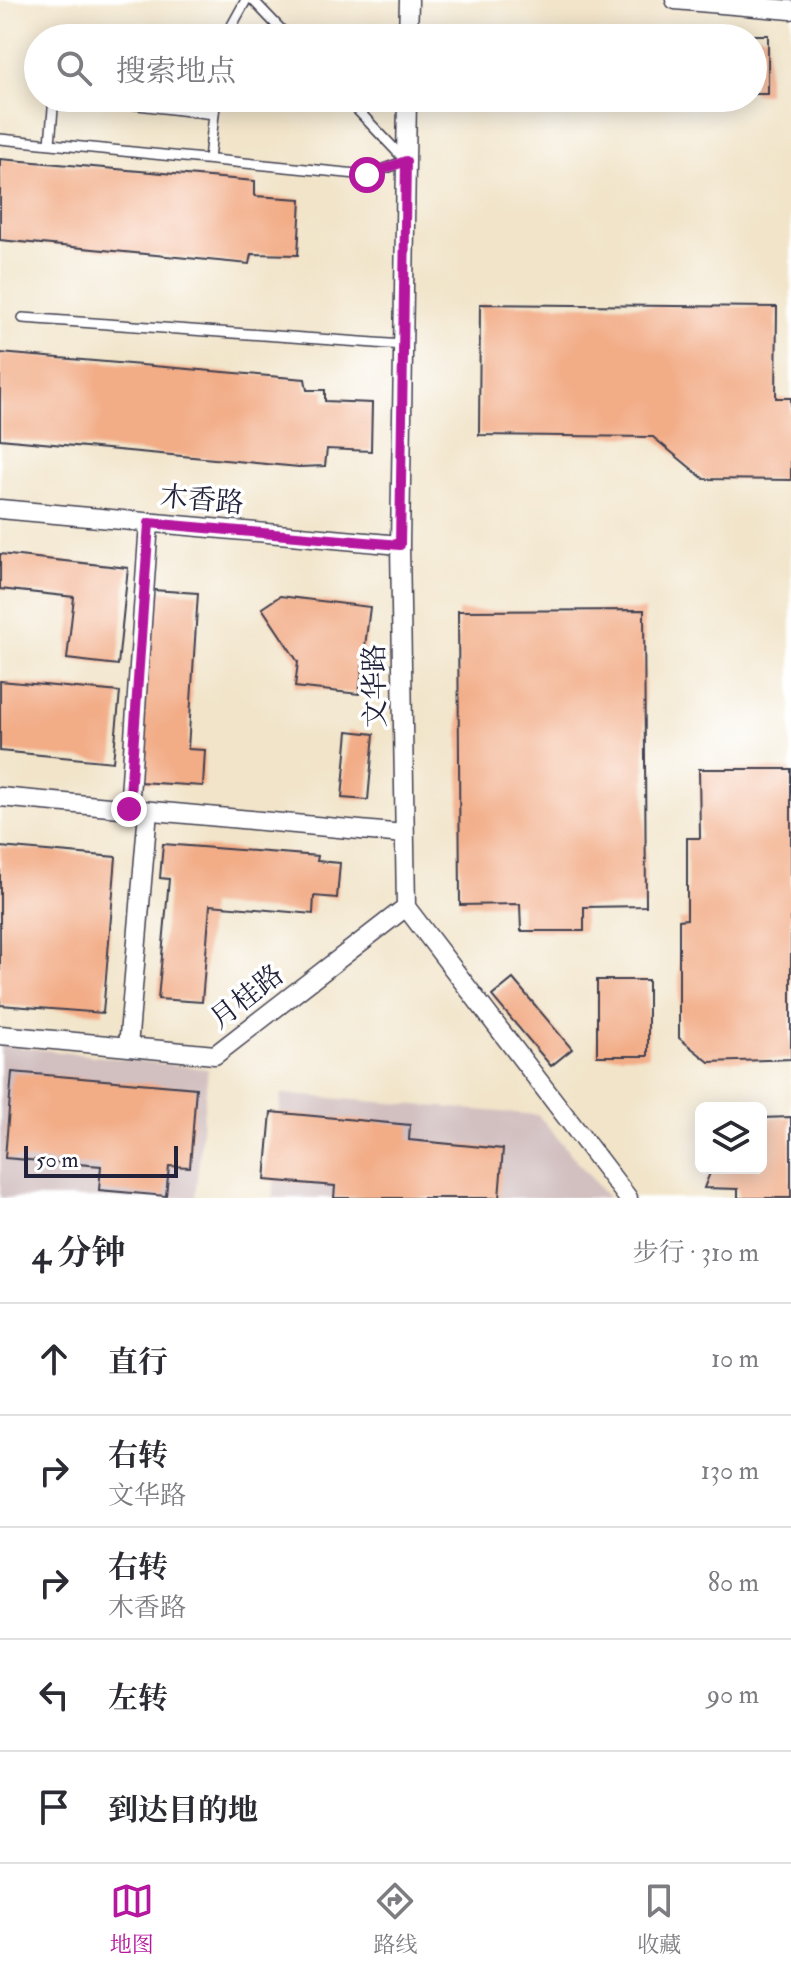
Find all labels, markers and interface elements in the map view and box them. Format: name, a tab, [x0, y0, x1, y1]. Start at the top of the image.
search box	[24, 24, 767, 112]
icon: search	[52, 46, 96, 90]
text: 搜索地点	[116, 53, 236, 90]
route start	[349, 157, 385, 193]
street label: 木香路	[158, 479, 245, 522]
street label: 文华路	[357, 644, 394, 728]
route end	[111, 791, 147, 827]
street label: 月桂路	[203, 958, 291, 1037]
map controls	[695, 1102, 767, 1174]
button: layers	[695, 1102, 767, 1174]
scale bar	[24, 1142, 178, 1178]
text: 50 m	[36, 1146, 78, 1174]
text: 4 分钟	[32, 1232, 125, 1275]
text: 步行 · 310 m	[633, 1237, 759, 1269]
icon: ahead	[32, 1337, 76, 1381]
text: 10 m	[711, 1343, 759, 1375]
text: 直行	[108, 1344, 168, 1381]
text: 右转	[108, 1437, 168, 1474]
icon: right	[32, 1449, 76, 1493]
text: 130 m	[701, 1455, 759, 1487]
text: 文华路	[108, 1480, 186, 1512]
text: 右转	[108, 1549, 168, 1586]
icon: right	[32, 1561, 76, 1605]
text: 80 m	[708, 1567, 759, 1599]
text: 木香路	[108, 1592, 186, 1624]
icon: left	[32, 1673, 76, 1717]
text: 90 m	[707, 1679, 759, 1711]
text: 左转	[108, 1680, 168, 1717]
icon: arrive	[32, 1785, 76, 1829]
text: 到达目的地	[108, 1792, 258, 1829]
tab: 地图	[110, 1879, 154, 1959]
tab: 路线	[373, 1879, 417, 1959]
tab: 收藏	[637, 1879, 681, 1959]

